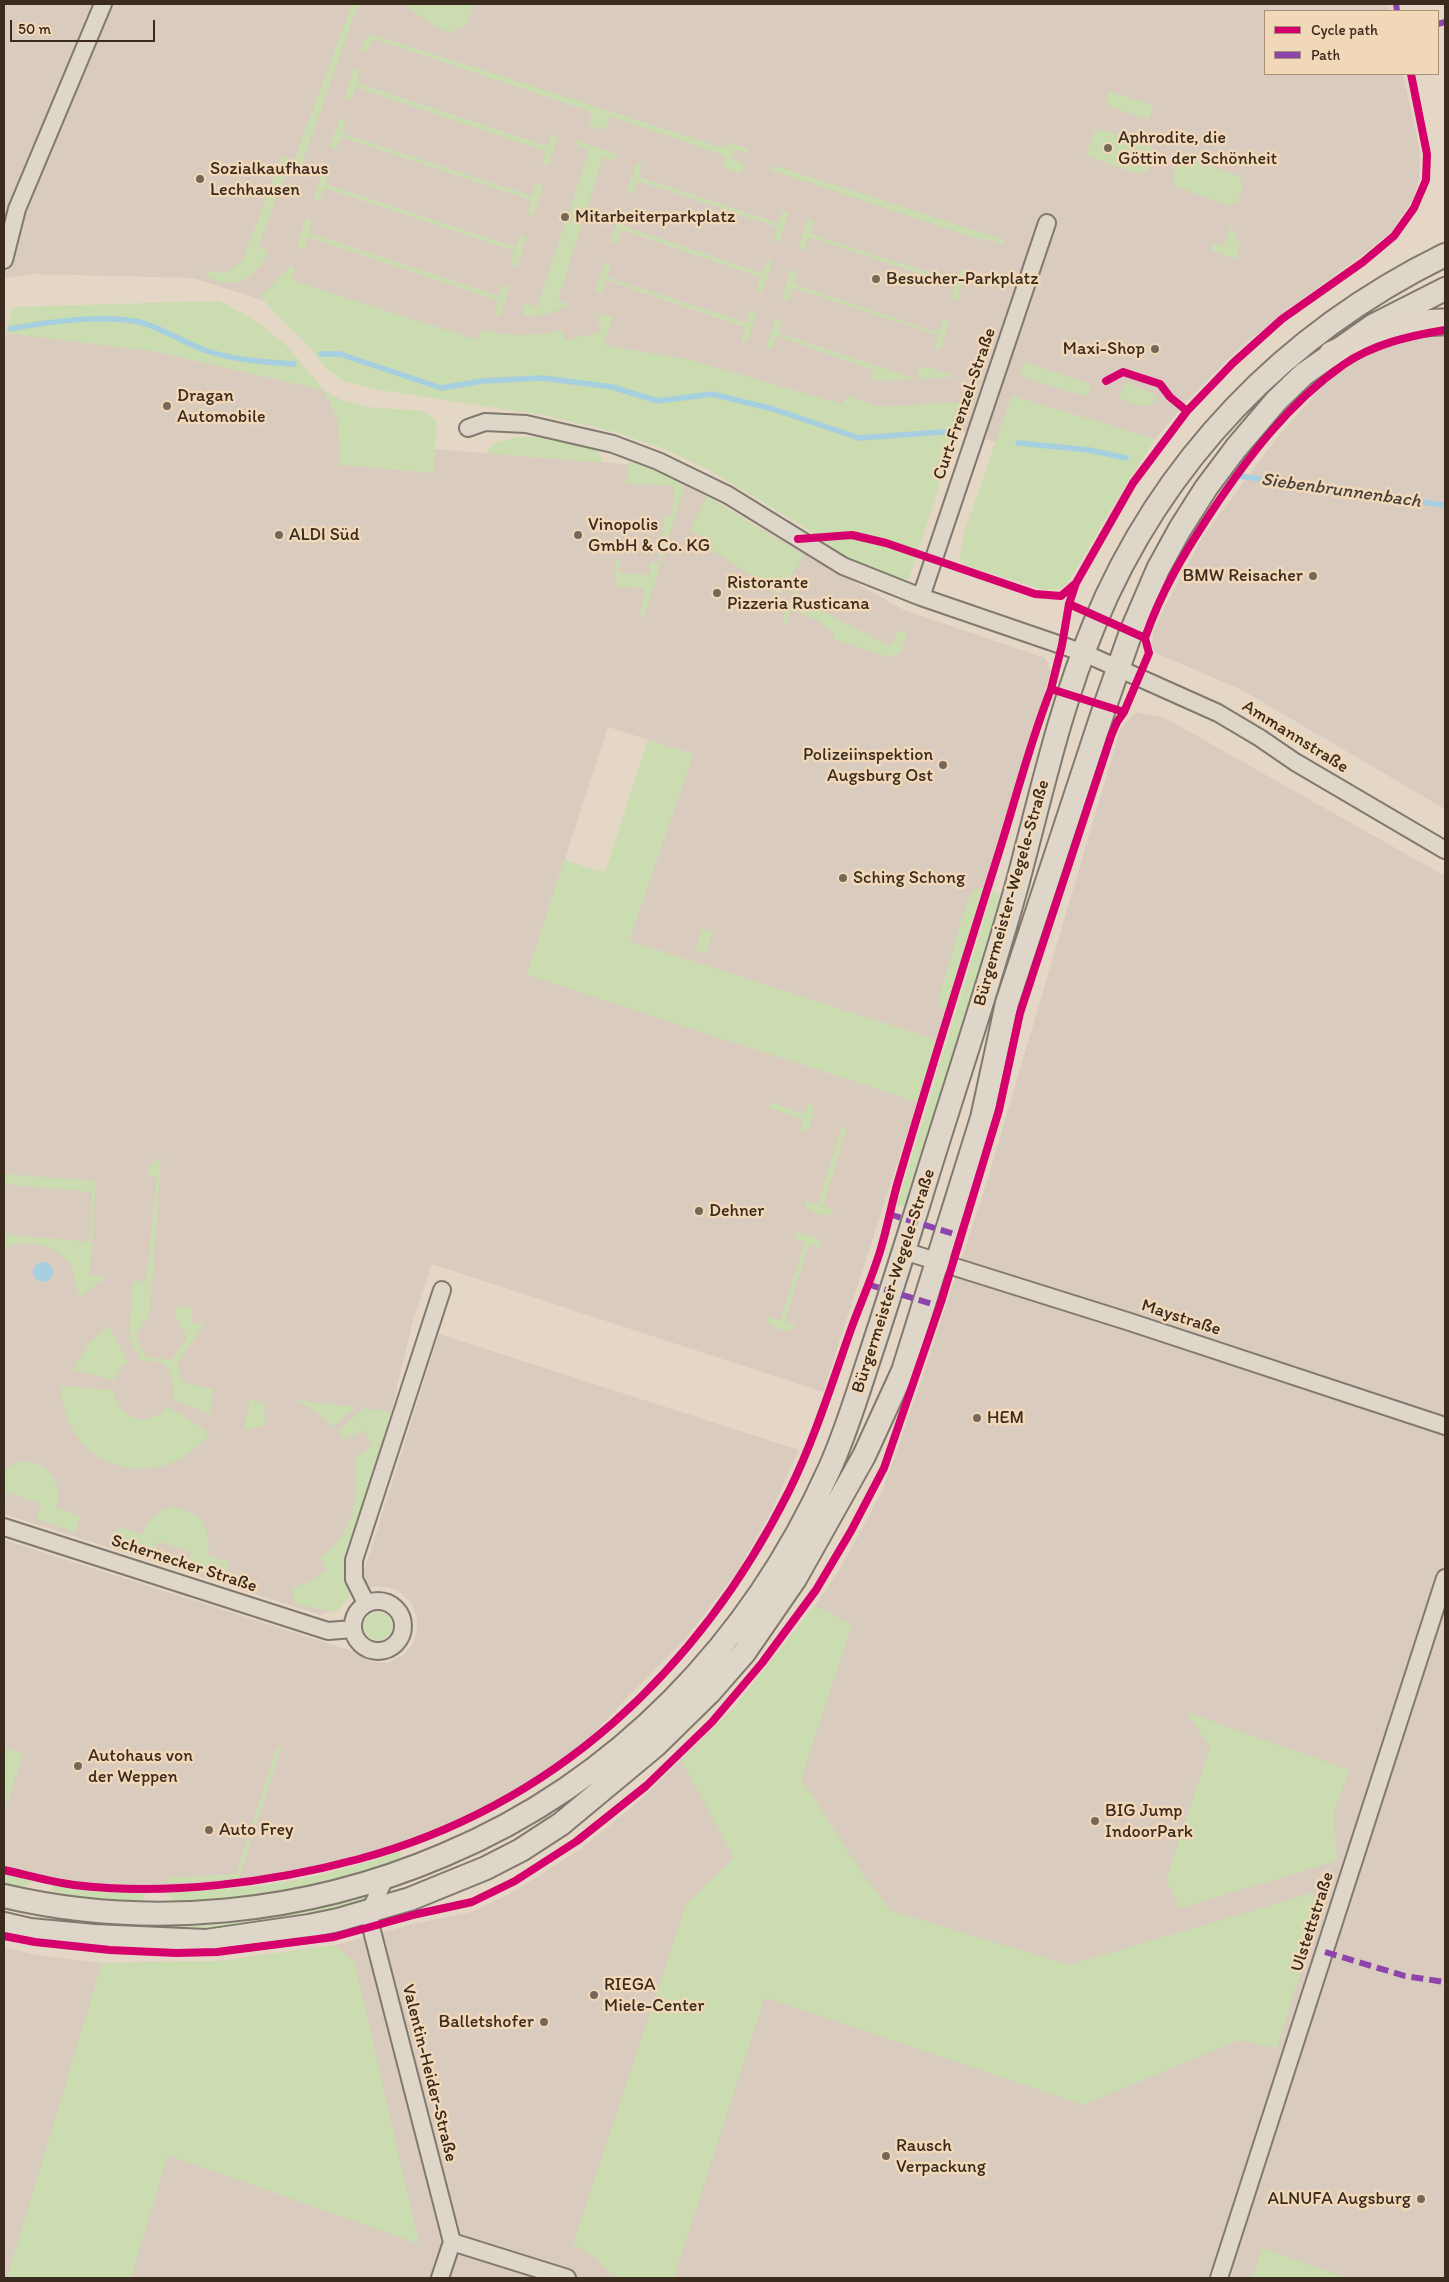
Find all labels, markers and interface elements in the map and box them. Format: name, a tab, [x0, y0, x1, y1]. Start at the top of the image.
scale bar	[12, 10, 158, 42]
legend	[1264, 10, 1439, 75]
text: 50 m	[18, 20, 51, 38]
text: Cycle path	[1311, 21, 1378, 39]
text: Path	[1311, 46, 1340, 64]
place label: Aphrodite, die Göttin der Schönheit	[1118, 127, 1277, 170]
marker: Aphrodite, die Göttin der Schönheit	[1102, 142, 1114, 154]
place label: Sozialkaufhaus Lechhausen	[210, 158, 328, 200]
marker: Sozialkaufhaus Lechhausen	[194, 173, 206, 185]
place label: Mitarbeiterparkplatz	[575, 206, 735, 228]
marker: Mitarbeiterparkplatz	[559, 211, 571, 223]
place label: Besucher-Parkplatz	[886, 268, 1039, 290]
marker: Besucher-Parkplatz	[870, 273, 882, 285]
street label: Curt-Frenzel-Straße	[929, 325, 1001, 483]
place label: Maxi-Shop	[1063, 338, 1145, 360]
marker: Maxi-Shop	[1149, 343, 1161, 355]
place label: Dragan Automobile	[177, 385, 266, 428]
marker: Dragan Automobile	[161, 400, 173, 412]
water label: Siebenbrunnenbach	[1260, 468, 1422, 514]
place label: Vinopolis GmbH & Co. KG	[588, 514, 710, 556]
place label: ALDI Süd	[289, 524, 360, 546]
marker: ALDI Süd	[273, 529, 285, 541]
marker: Vinopolis GmbH & Co. KG	[572, 529, 584, 541]
place label: BMW Reisacher	[1183, 565, 1303, 587]
marker: BMW Reisacher	[1307, 570, 1319, 582]
place label: Ristorante Pizzeria Rusticana	[727, 572, 870, 614]
marker: Ristorante Pizzeria Rusticana	[711, 587, 723, 599]
street label: Ammannstraße	[1238, 696, 1352, 778]
place label: Polizeiinspektion Augsburg Ost	[803, 744, 933, 786]
marker: Polizeiinspektion Augsburg Ost	[937, 759, 949, 771]
street label: Bürgermeister-Wegele-Straße	[969, 777, 1055, 1009]
place label: Sching Schong	[853, 867, 965, 889]
marker: Sching Schong	[837, 872, 849, 884]
street label: Bürgermeister-Wegele-Straße	[847, 1166, 941, 1396]
place label: Dehner	[709, 1200, 764, 1222]
marker: Dehner	[693, 1205, 705, 1217]
street label: Maystraße	[1139, 1295, 1223, 1341]
place label: HEM	[987, 1407, 1024, 1429]
marker: HEM	[971, 1412, 983, 1424]
street label: Schernecker Straße	[108, 1530, 260, 1598]
place label: Autohaus von der Weppen	[88, 1745, 193, 1788]
marker: Autohaus von der Weppen	[72, 1760, 84, 1772]
place label: BIG Jump IndoorPark	[1105, 1800, 1193, 1842]
marker: BIG Jump IndoorPark	[1089, 1815, 1101, 1827]
place label: Auto Frey	[219, 1819, 294, 1841]
marker: Auto Frey	[203, 1824, 215, 1836]
street label: Ulstettstraße	[1287, 1869, 1339, 1975]
place label: RIEGA Miele-Center	[604, 1974, 705, 2016]
street label: Valentin-Heider-Straße	[396, 1982, 462, 2164]
marker: RIEGA Miele-Center	[588, 1989, 600, 2001]
place label: Balletshofer	[439, 2011, 534, 2033]
marker: Balletshofer	[538, 2016, 550, 2028]
place label: Rausch Verpackung	[896, 2135, 986, 2178]
marker: Rausch Verpackung	[880, 2150, 892, 2162]
place label: ALNUFA Augsburg	[1268, 2188, 1411, 2210]
marker: ALNUFA Augsburg	[1415, 2193, 1427, 2205]

